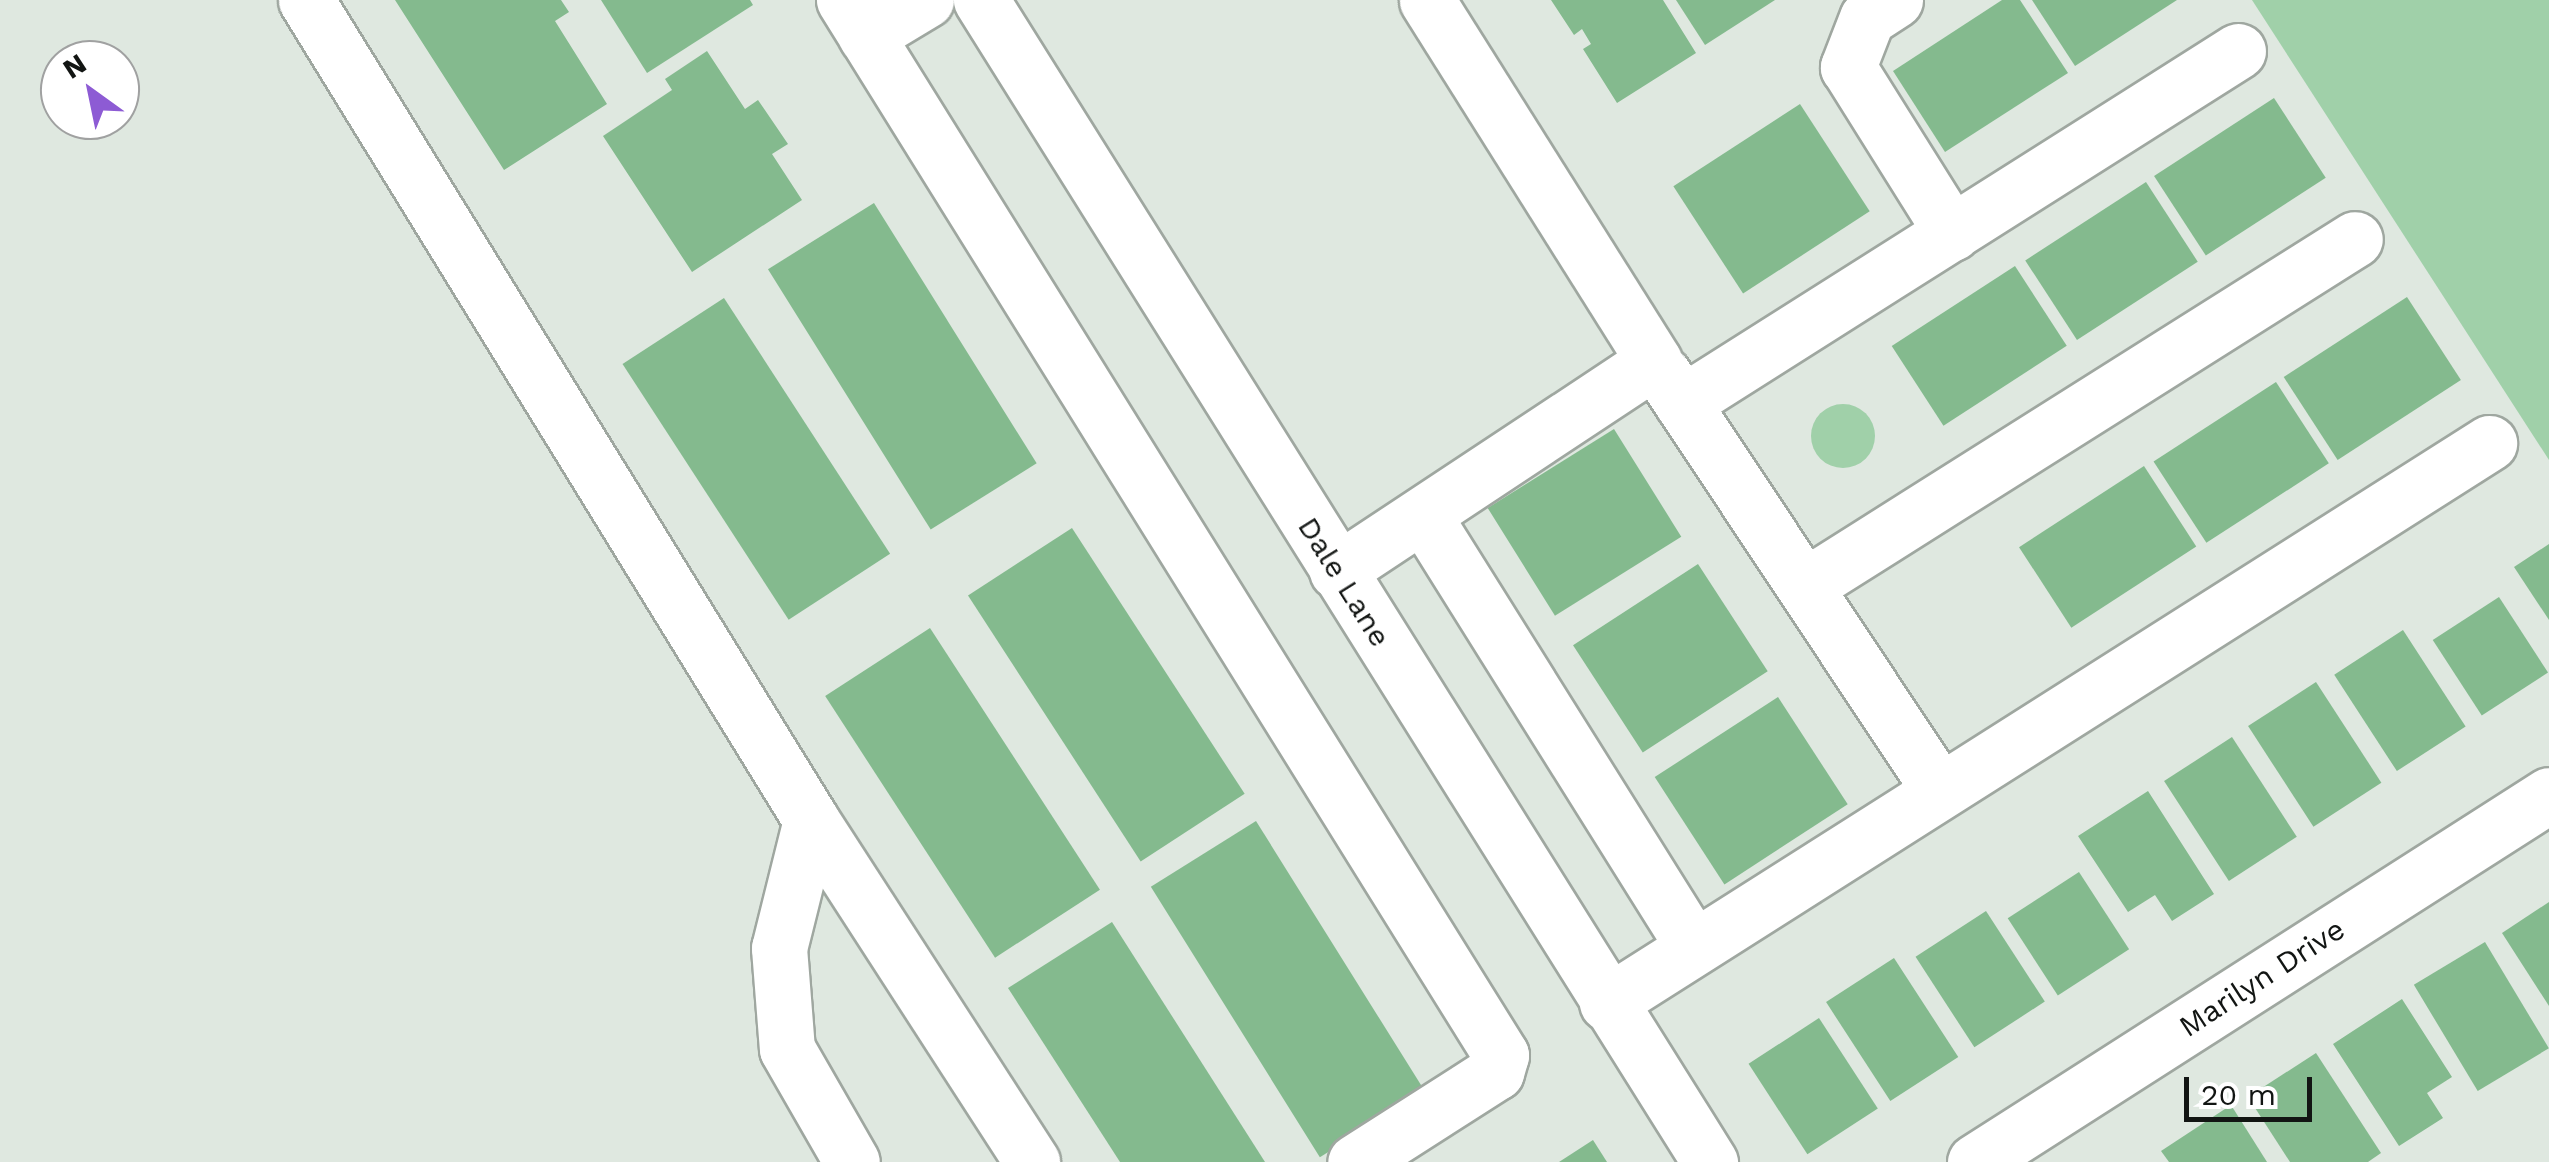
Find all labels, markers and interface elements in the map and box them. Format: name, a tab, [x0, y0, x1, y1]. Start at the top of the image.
north arrow	[40, 40, 140, 140]
text: N	[57, 47, 92, 86]
street label: Dale Lane	[1290, 510, 1398, 654]
street label: Marilyn Drive	[2173, 911, 2351, 1045]
scale bar	[2189, 1057, 2316, 1119]
text: 20 m	[2201, 1077, 2276, 1112]

